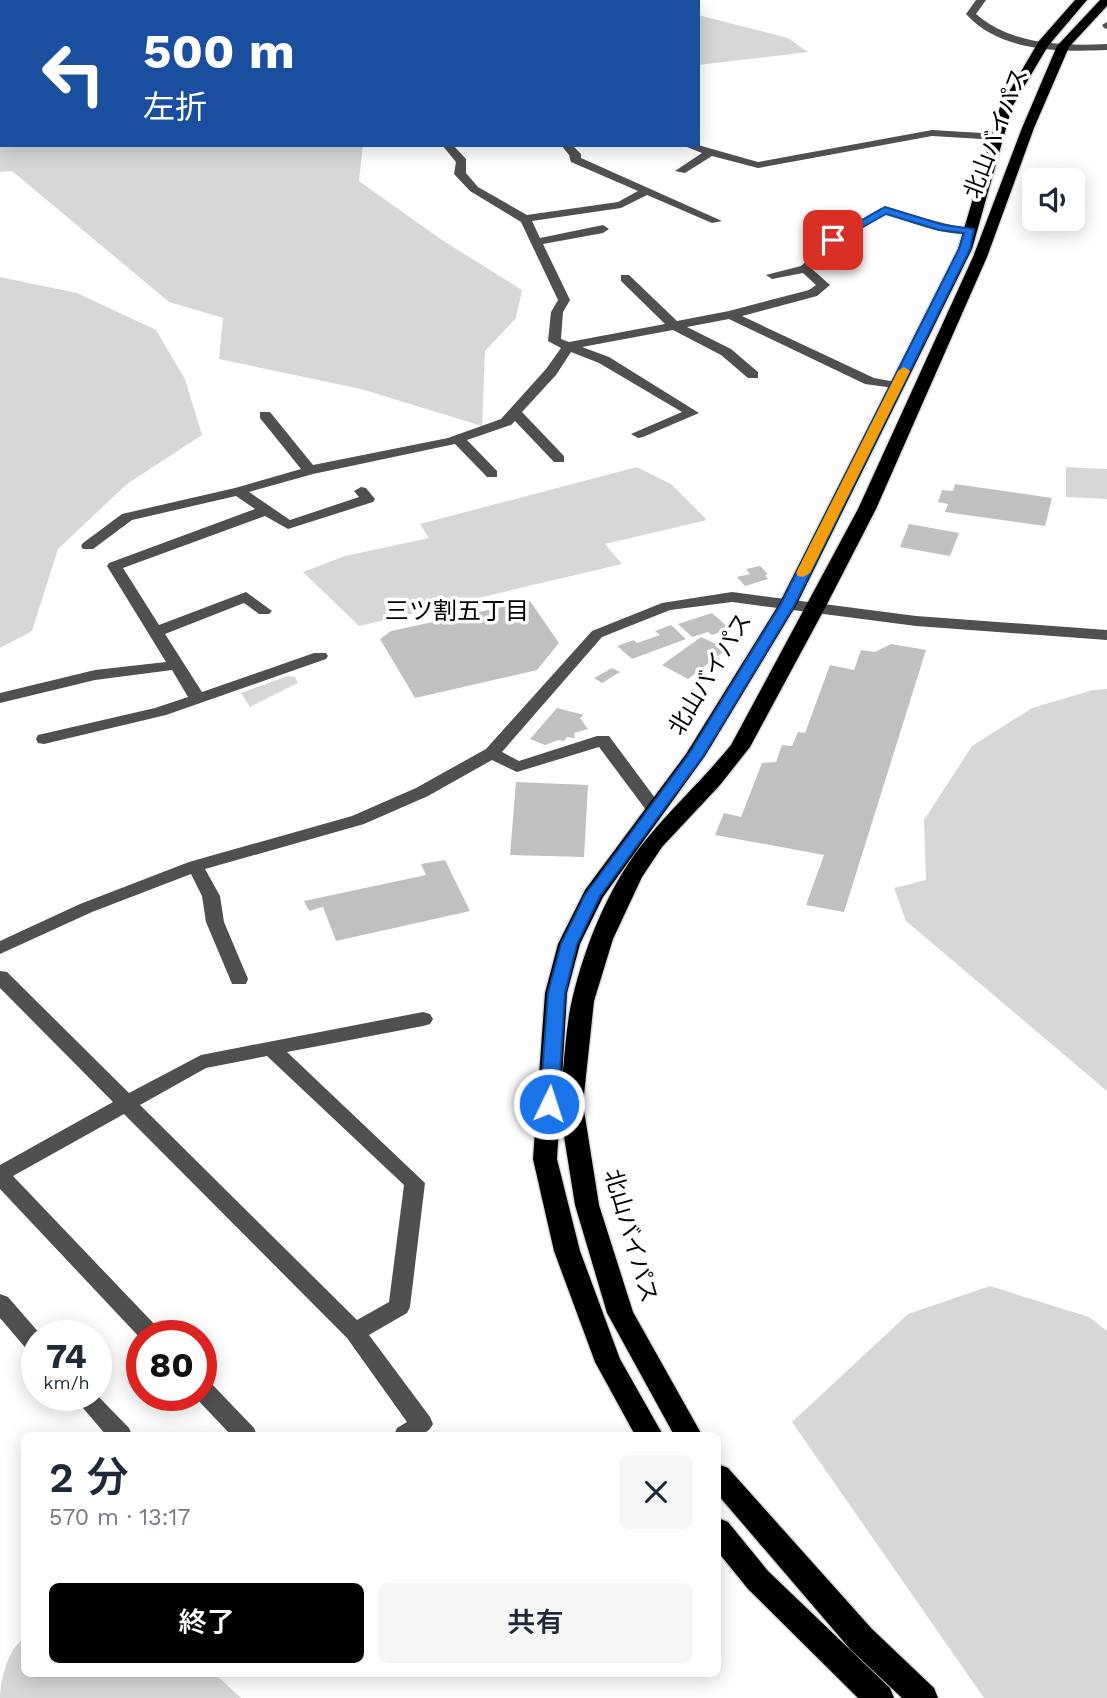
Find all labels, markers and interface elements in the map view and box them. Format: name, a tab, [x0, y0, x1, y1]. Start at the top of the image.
text: 500 m	[143, 22, 295, 80]
icon: left	[28, 28, 119, 119]
street label: 北山バイパス	[959, 64, 1033, 202]
text: 左折	[143, 88, 207, 126]
map controls	[1022, 168, 1085, 231]
button: sound	[1022, 168, 1085, 231]
pin	[803, 210, 863, 270]
icon: arrive	[814, 221, 852, 259]
district label: 三ツ割五丁目	[385, 597, 529, 625]
street label: 北山バイパス	[663, 608, 757, 740]
position arrow	[512, 1067, 586, 1141]
street label: 北山バイパス	[599, 1166, 663, 1306]
speed limit sign: 80	[126, 1320, 217, 1411]
text: 74	[46, 1335, 87, 1377]
text: km/h	[43, 1372, 90, 1393]
text: 2 分	[49, 1453, 129, 1502]
button: close	[619, 1455, 693, 1529]
text: 570 m · 13:17	[49, 1504, 190, 1531]
button: 終了	[49, 1583, 364, 1663]
button: 共有	[378, 1583, 693, 1663]

